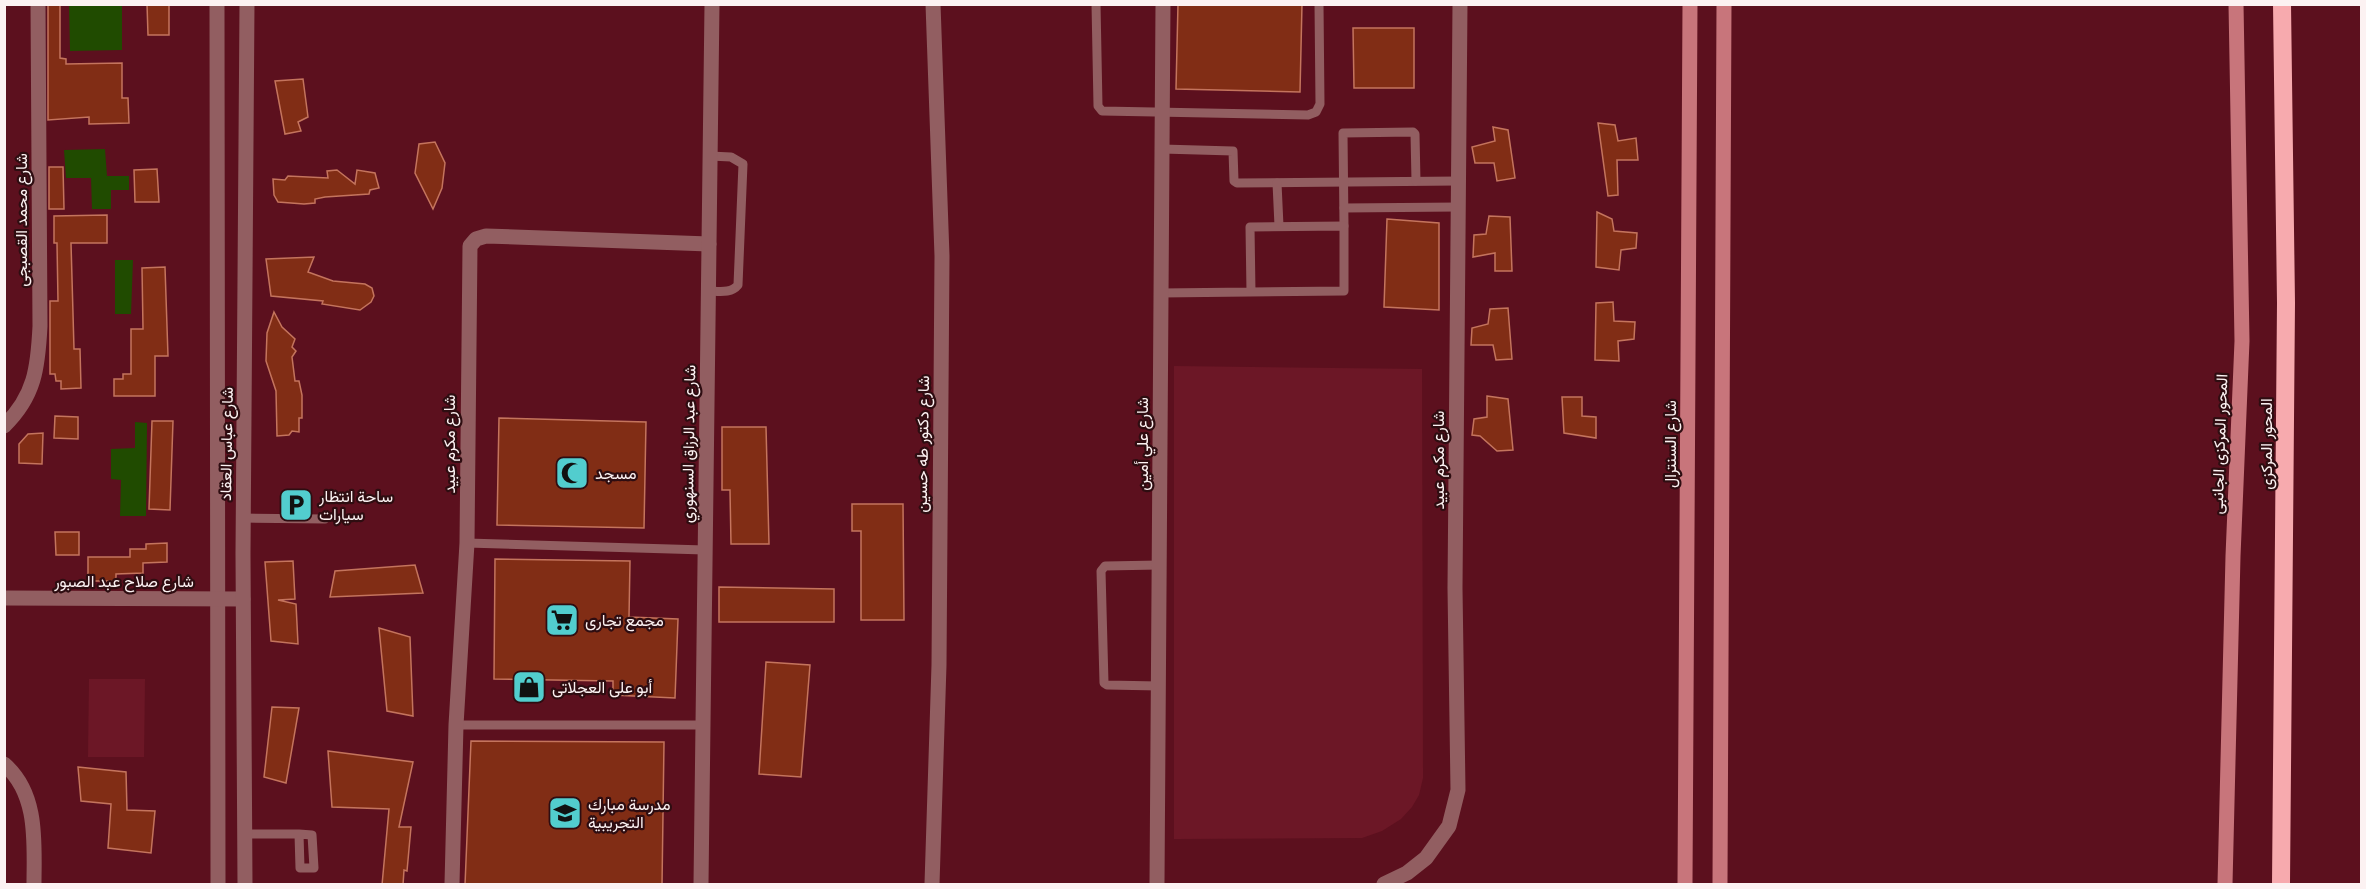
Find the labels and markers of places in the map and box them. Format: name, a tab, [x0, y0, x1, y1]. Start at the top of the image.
mosque icon: مسجد	[554, 455, 590, 491]
place label: مسجد	[595, 462, 636, 484]
place label: ساحة انتظار سيارات	[318, 485, 393, 525]
parking icon: ساحة انتظار سيارات	[278, 487, 314, 523]
supermarket icon: مجمع تجارى	[544, 602, 580, 638]
place label: مجمع تجارى	[585, 609, 664, 632]
shop icon: أبو على العجلاتى	[511, 669, 547, 705]
place label: أبو على العجلاتى	[552, 676, 652, 698]
place label: مدرسة مبارك التجريبية	[588, 793, 671, 833]
school or university icon: مدرسة مبارك التجريبية	[547, 795, 583, 831]

